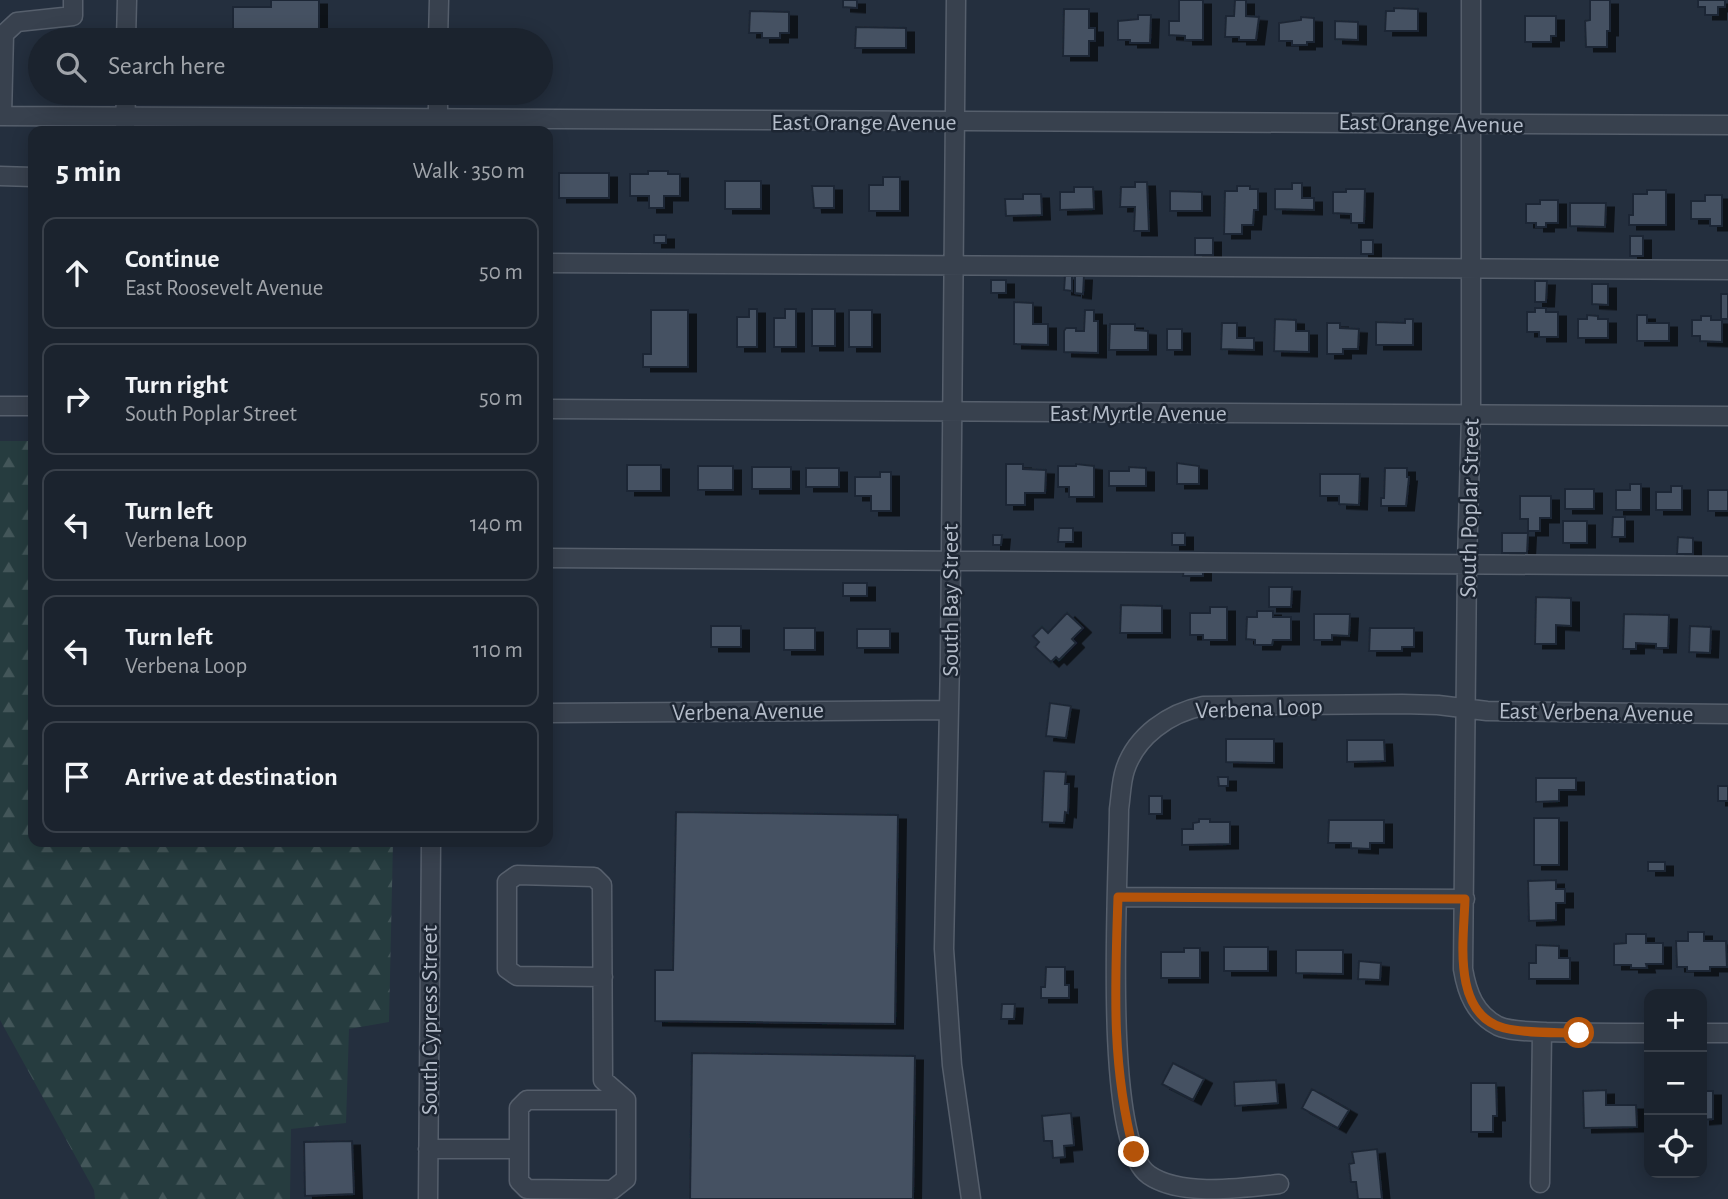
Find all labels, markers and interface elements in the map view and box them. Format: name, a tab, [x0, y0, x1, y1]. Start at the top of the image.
search box	[28, 28, 553, 105]
icon: search	[52, 48, 90, 86]
text: Search here	[108, 53, 226, 79]
street label: East Orange Avenue	[1338, 110, 1524, 138]
street label: East Orange Avenue	[771, 111, 957, 135]
text: 5 min	[56, 157, 121, 187]
text: Walk · 350 m	[413, 160, 525, 183]
text: Continue	[125, 246, 220, 272]
icon: ahead	[58, 254, 96, 292]
text: 50 m	[479, 261, 523, 284]
text: East Roosevelt Avenue	[125, 277, 323, 300]
text: Turn right	[125, 372, 228, 398]
icon: right	[58, 380, 96, 418]
text: 50 m	[479, 387, 523, 410]
street label: East Myrtle Avenue	[1049, 402, 1227, 426]
text: South Poplar Street	[125, 403, 297, 426]
street label: South Poplar Street	[1456, 418, 1484, 598]
text: Turn left	[125, 498, 213, 524]
icon: left	[58, 506, 96, 544]
text: 140 m	[470, 513, 523, 536]
street label: South Bay Street	[939, 523, 963, 677]
text: Verbena Loop	[125, 529, 247, 552]
text: Turn left	[125, 624, 213, 650]
icon: left	[58, 632, 96, 670]
text: 110 m	[473, 639, 523, 662]
text: Verbena Loop	[125, 655, 247, 678]
street label: Verbena Loop	[1195, 695, 1323, 723]
street label: Verbena Avenue	[672, 699, 824, 725]
street label: East Verbena Avenue	[1498, 699, 1694, 727]
icon: arrive	[58, 758, 96, 796]
text: Arrive at destination	[125, 764, 338, 790]
street label: South Cypress Street	[418, 924, 442, 1115]
map controls	[1644, 989, 1707, 1178]
button: +	[1644, 989, 1707, 1052]
route start	[1563, 1017, 1594, 1048]
button: −	[1644, 1052, 1707, 1115]
button: locate	[1644, 1115, 1707, 1178]
route end	[1118, 1136, 1149, 1167]

